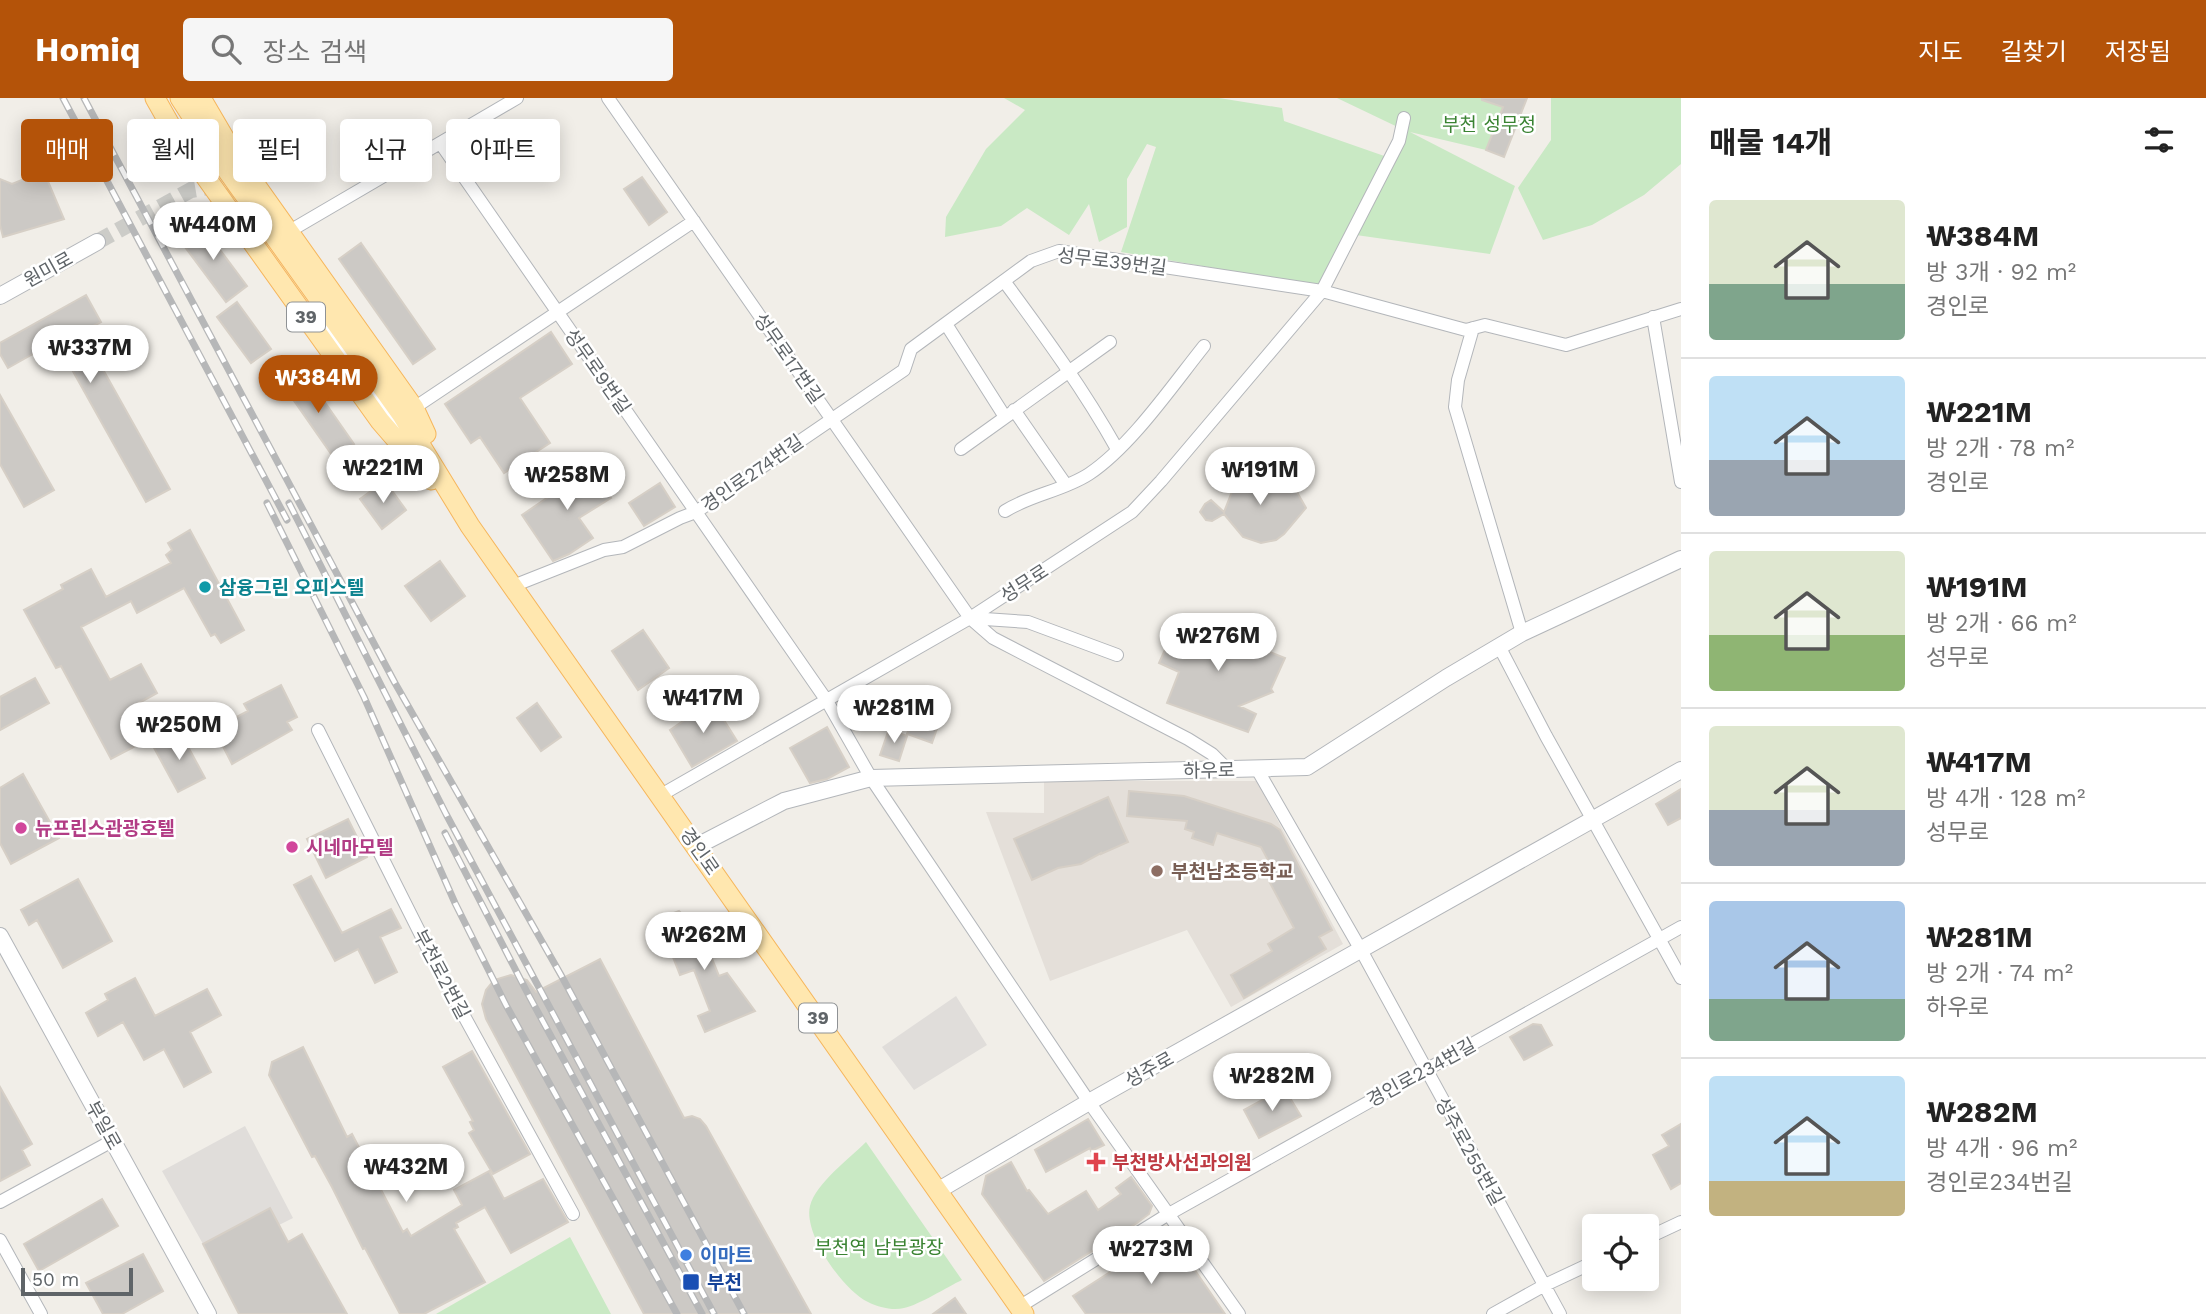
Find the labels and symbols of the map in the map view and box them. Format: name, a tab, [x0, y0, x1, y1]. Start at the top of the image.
park label: 부천 성무정	[1442, 113, 1536, 136]
pin: ₩440M	[164, 202, 262, 262]
street label: 성무로39번길	[1056, 243, 1168, 280]
street label: 원미로	[20, 247, 77, 292]
road number: 39	[287, 302, 325, 331]
street label: 성무로17번길	[749, 308, 828, 408]
street label: 성무로9번길	[560, 324, 635, 418]
pin: ₩337M	[41, 326, 139, 385]
pin: ₩384M	[269, 356, 367, 415]
street label: 경인로274번길	[697, 430, 808, 517]
pin: ₩221M	[334, 446, 432, 505]
pin: ₩191M	[1211, 448, 1309, 507]
pin: ₩258M	[518, 452, 616, 512]
street label: 성무로	[996, 559, 1053, 607]
place label: 삼융그린 오피스텔	[219, 576, 364, 599]
marker: 삼융그린 오피스텔	[197, 579, 213, 595]
pin: ₩276M	[1169, 614, 1267, 673]
pin: ₩417M	[654, 676, 752, 735]
pin: ₩281M	[845, 686, 943, 745]
pin: ₩250M	[130, 702, 228, 762]
street label: 하우로	[1183, 759, 1235, 782]
place label: 뉴프린스관광호텔	[35, 817, 175, 840]
marker: 뉴프린스관광호텔	[13, 820, 29, 836]
street label: 경인로	[675, 823, 724, 879]
place label: 시네마모텔	[306, 836, 393, 859]
marker: 시네마모텔	[284, 839, 300, 855]
place label: 부천남초등학교	[1171, 860, 1293, 883]
marker: 부천남초등학교	[1149, 863, 1165, 879]
pin: ₩262M	[655, 912, 753, 972]
street label: 부천로2번길	[408, 925, 475, 1023]
road number: 39	[799, 1003, 837, 1032]
street label: 경인로234번길	[1363, 1033, 1480, 1112]
street label: 성주로	[1121, 1047, 1178, 1092]
pin: ₩282M	[1223, 1054, 1321, 1113]
street label: 성주로255번길	[1430, 1093, 1509, 1210]
street label: 부일로	[81, 1097, 126, 1154]
pin: ₩432M	[357, 1144, 455, 1204]
place label: 부천방사선과의원	[1112, 1151, 1252, 1174]
marker: 부천방사선과의원	[1086, 1152, 1106, 1172]
pin: ₩273M	[1102, 1226, 1200, 1286]
park label: 부천역 남부광장	[815, 1236, 943, 1259]
place label: 이마트	[700, 1244, 752, 1267]
marker: 이마트	[678, 1247, 694, 1263]
scale bar	[21, 1265, 133, 1297]
place label: 부천	[707, 1271, 742, 1294]
marker: 부천	[681, 1272, 701, 1292]

